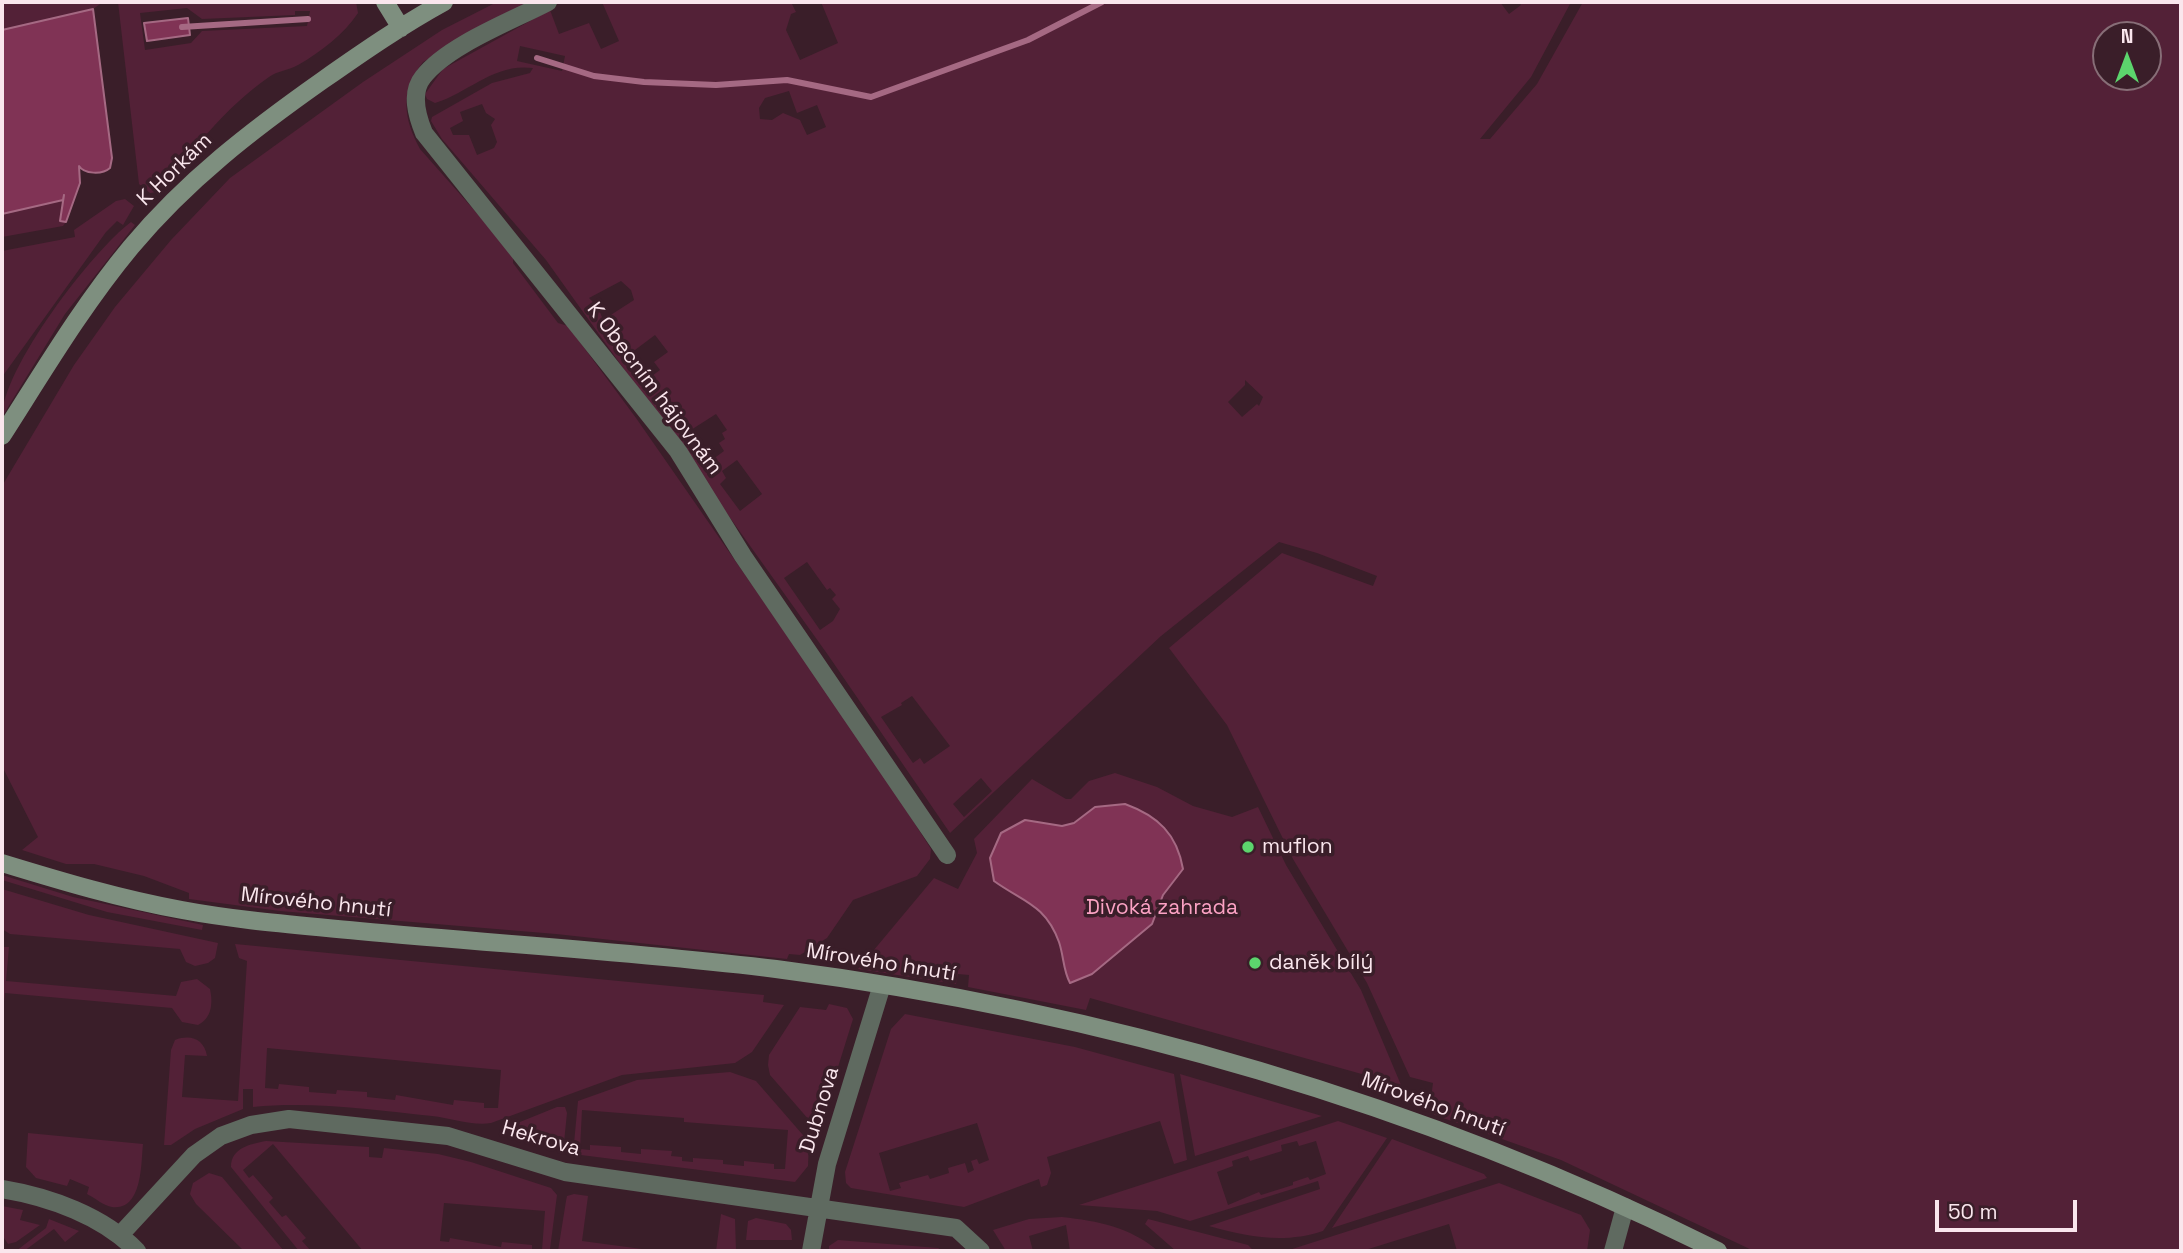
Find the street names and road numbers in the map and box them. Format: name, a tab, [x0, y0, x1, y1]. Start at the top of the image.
street label: K Horkám	[132, 128, 218, 212]
street label: K Obecním hájovnám	[581, 298, 727, 480]
street label: Mírového hnutí	[239, 883, 393, 923]
street label: Mírového hnutí	[804, 939, 958, 987]
street label: Dubnova	[795, 1064, 845, 1156]
street label: Mírového hnutí	[1358, 1067, 1508, 1143]
street label: Hekrova	[499, 1116, 583, 1162]

